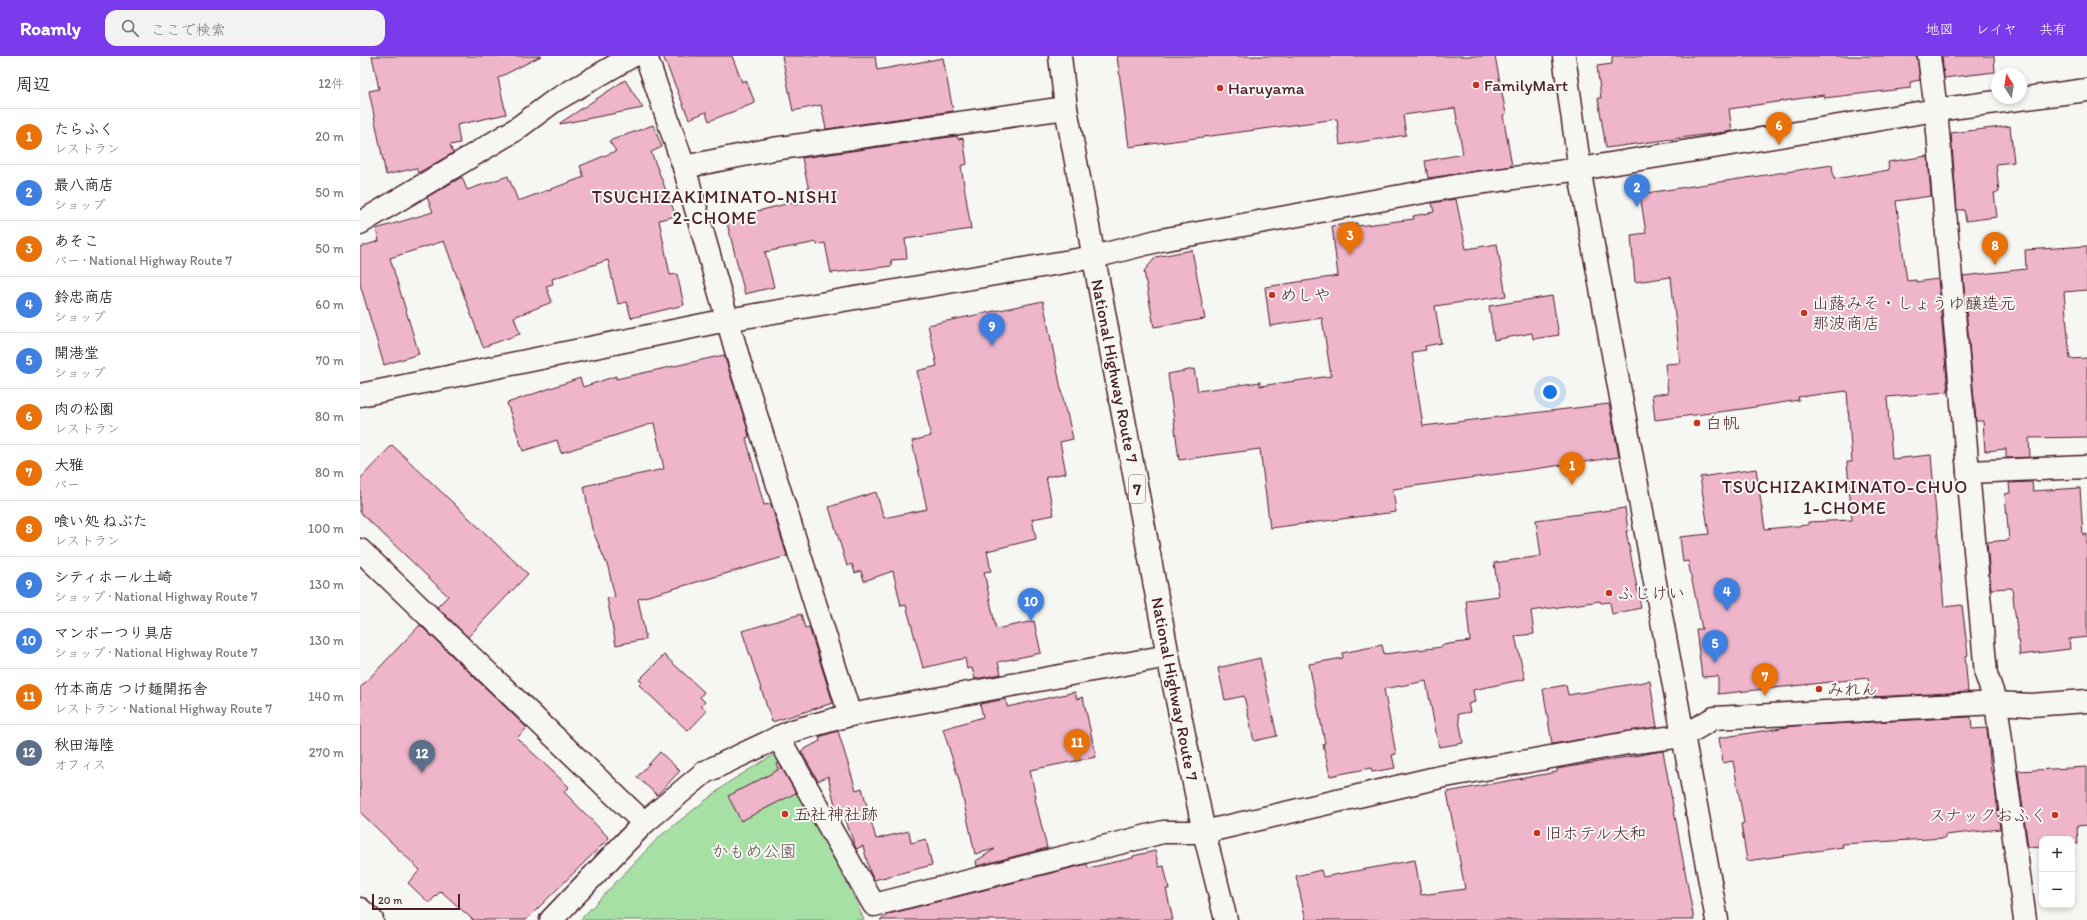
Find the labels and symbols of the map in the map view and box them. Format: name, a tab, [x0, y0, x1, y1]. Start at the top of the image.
north arrow	[1991, 68, 2027, 104]
place label: FamilyMart	[1484, 75, 1569, 95]
place label: Haruyama	[1228, 78, 1305, 98]
marker: FamilyMart	[1471, 80, 1481, 90]
marker: Haruyama	[1215, 83, 1225, 93]
pin: 6	[1766, 112, 1792, 145]
pin: 2	[1624, 174, 1650, 207]
district label: TSUCHIZAKIMINATO-NISHI 2-CHOME	[592, 186, 838, 229]
pin: 3	[1337, 222, 1363, 255]
pin: 8	[1982, 232, 2008, 265]
street label: National Highway Route 7	[1087, 277, 1143, 465]
place label: めしや	[1280, 285, 1331, 305]
marker: めしや	[1267, 290, 1277, 300]
place label: 山蕗みそ・しょうゆ醸造元 那波商店	[1812, 293, 2016, 333]
marker: 山蕗みそ・しょうゆ醸造元 那波商店	[1799, 308, 1809, 318]
pin: 9	[979, 313, 1005, 346]
your location	[1540, 382, 1560, 402]
place label: 白帆	[1705, 413, 1739, 433]
marker: 白帆	[1692, 418, 1702, 428]
pin: 1	[1559, 452, 1585, 485]
road number: 7	[1129, 475, 1145, 503]
district label: TSUCHIZAKIMINATO-CHUO 1-CHOME	[1722, 476, 1968, 519]
pin: 4	[1714, 578, 1740, 611]
place label: ふじけい	[1617, 583, 1685, 603]
pin: 10	[1018, 588, 1044, 621]
marker: ふじけい	[1604, 588, 1614, 598]
street label: National Highway Route 7	[1147, 595, 1203, 783]
pin: 5	[1702, 630, 1728, 663]
pin: 7	[1752, 663, 1778, 696]
place label: みれん	[1827, 679, 1878, 699]
marker: みれん	[1814, 684, 1824, 694]
pin: 11	[1064, 729, 1090, 762]
pin: 12	[409, 740, 435, 773]
place label: 五社神社跡	[793, 804, 878, 824]
place label: スナックおふく	[1929, 805, 2047, 825]
marker: 五社神社跡	[780, 809, 790, 819]
marker: スナックおふく	[2050, 810, 2060, 820]
place label: 旧ホテル大和	[1545, 823, 1646, 843]
marker: 旧ホテル大和	[1532, 828, 1542, 838]
park label: かもめ公園	[712, 841, 797, 861]
scale bar	[372, 892, 460, 911]

